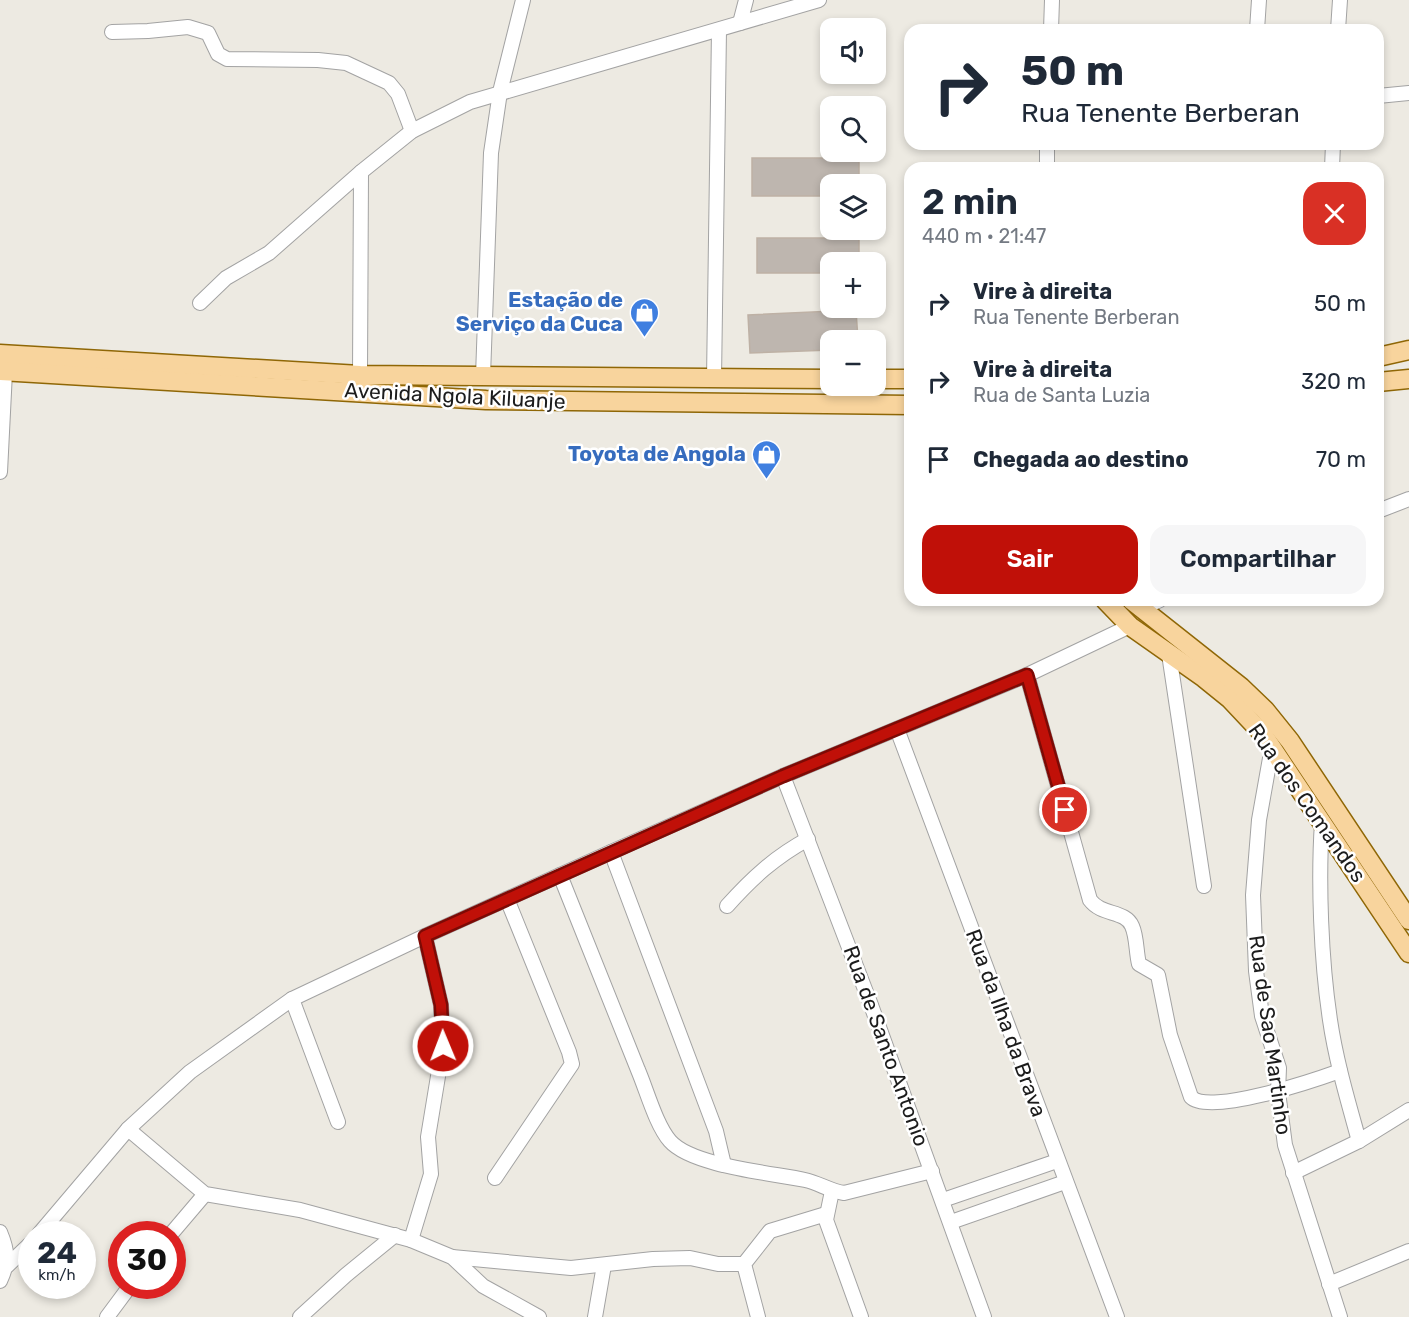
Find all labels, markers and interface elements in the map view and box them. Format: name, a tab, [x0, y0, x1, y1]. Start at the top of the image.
map controls	[820, 18, 886, 396]
button: sound	[820, 18, 886, 84]
text: 50 m	[1021, 46, 1124, 96]
icon: right	[922, 48, 1000, 126]
button: search	[820, 96, 886, 162]
text: Rua Tenente Berberan	[1021, 97, 1300, 129]
button: layers	[820, 174, 886, 240]
text: 2 min	[922, 180, 1018, 223]
button: close	[1303, 182, 1366, 245]
text: 440 m · 21:47	[922, 224, 1046, 248]
button: +	[820, 252, 886, 318]
text: Vire à direita	[973, 278, 1112, 305]
place label: Estação de Serviço da Cuca	[456, 287, 623, 336]
icon: right	[922, 287, 955, 320]
text: 50 m	[1314, 290, 1366, 317]
shop icon: Estação de Serviço da Cuca	[628, 296, 660, 338]
text: Rua Tenente Berberan	[973, 305, 1180, 329]
button: −	[820, 330, 886, 396]
text: Vire à direita	[973, 356, 1112, 383]
icon: right	[922, 365, 955, 398]
text: 320 m	[1301, 368, 1366, 395]
street label: Avenida Ngola Kiluanje	[344, 377, 566, 414]
text: Rua de Santa Luzia	[973, 383, 1150, 407]
shop icon: Toyota de Angola	[751, 438, 783, 480]
place label: Toyota de Angola	[568, 441, 746, 466]
icon: arrive	[922, 443, 955, 476]
text: Chegada ao destino	[973, 446, 1189, 473]
text: 70 m	[1316, 446, 1366, 473]
button: Sair	[922, 525, 1138, 594]
button: Compartilhar	[1150, 525, 1366, 594]
street label: Rua dos Comandos	[1243, 719, 1372, 887]
pin	[1039, 784, 1090, 835]
icon: arrive	[1048, 793, 1081, 826]
street label: Rua da Ilha da Brava	[961, 926, 1052, 1120]
street label: Rua de Sao Martinho	[1244, 933, 1297, 1136]
street label: Rua de Santo Antonio	[839, 942, 934, 1149]
position arrow	[411, 1014, 475, 1078]
speed limit sign: 30	[108, 1221, 186, 1299]
text: 24	[37, 1235, 77, 1271]
text: km/h	[38, 1266, 76, 1284]

